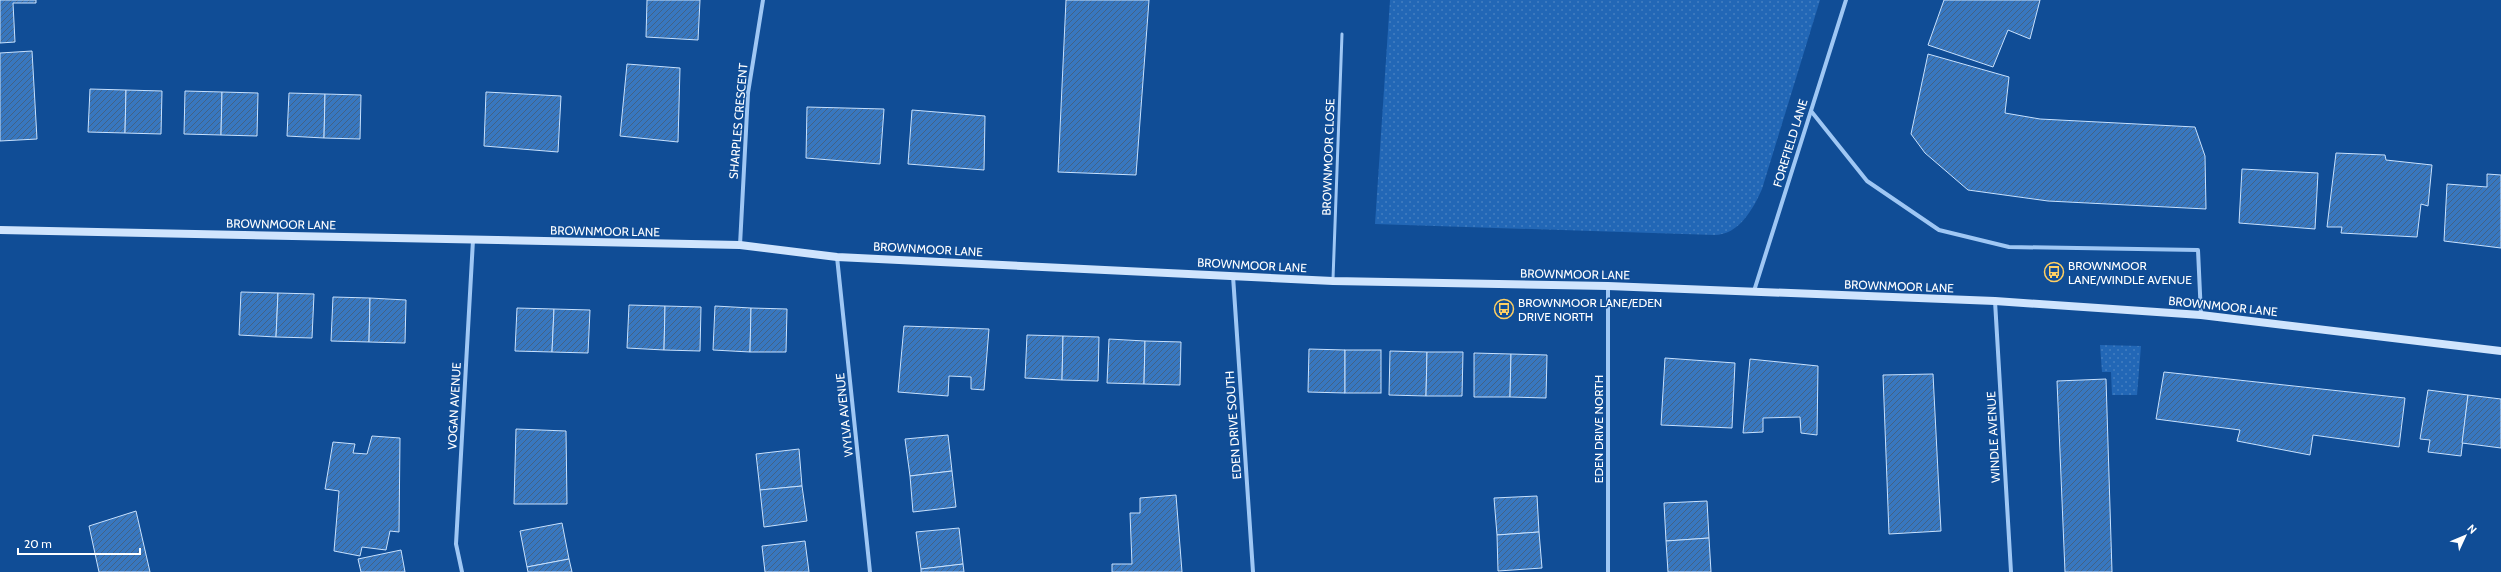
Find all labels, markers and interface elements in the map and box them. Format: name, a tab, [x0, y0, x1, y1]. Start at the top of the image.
street label: SHARPLES CRESCENT	[725, 62, 751, 180]
street label: FOREFIELD LANE	[1769, 97, 1811, 189]
street label: BROWNMOOR CLOSE	[1318, 98, 1338, 216]
street label: BROWNMOOR LANE	[226, 216, 336, 232]
street label: BROWNMOOR LANE	[550, 223, 660, 239]
street label: BROWNMOOR LANE	[873, 239, 984, 259]
street label: BROWNMOOR LANE	[1197, 255, 1308, 275]
place label: BROWNMOOR LANE/WINDLE AVENUE	[2068, 258, 2192, 287]
bus stop icon: BROWNMOOR LANE/WINDLE AVENUE	[2043, 261, 2065, 283]
street label: BROWNMOOR LANE	[1520, 266, 1630, 282]
street label: BROWNMOOR LANE	[1844, 277, 1955, 295]
street label: BROWNMOOR LANE	[2168, 293, 2279, 319]
place label: BROWNMOOR LANE/EDEN DRIVE NORTH	[1518, 295, 1662, 324]
bus stop icon: BROWNMOOR LANE/EDEN DRIVE NORTH	[1493, 298, 1515, 320]
street label: VOGAN AVENUE	[444, 362, 464, 450]
street label: EDEN DRIVE SOUTH	[1222, 370, 1244, 480]
street label: WYLVA AVENUE	[832, 372, 856, 458]
street label: EDEN DRIVE NORTH	[1591, 375, 1606, 483]
street label: WINDLE AVENUE	[1983, 391, 2003, 483]
north arrow	[2445, 516, 2485, 556]
text: N	[2464, 521, 2480, 537]
scale bar	[18, 530, 140, 556]
text: 20 m	[24, 536, 52, 551]

